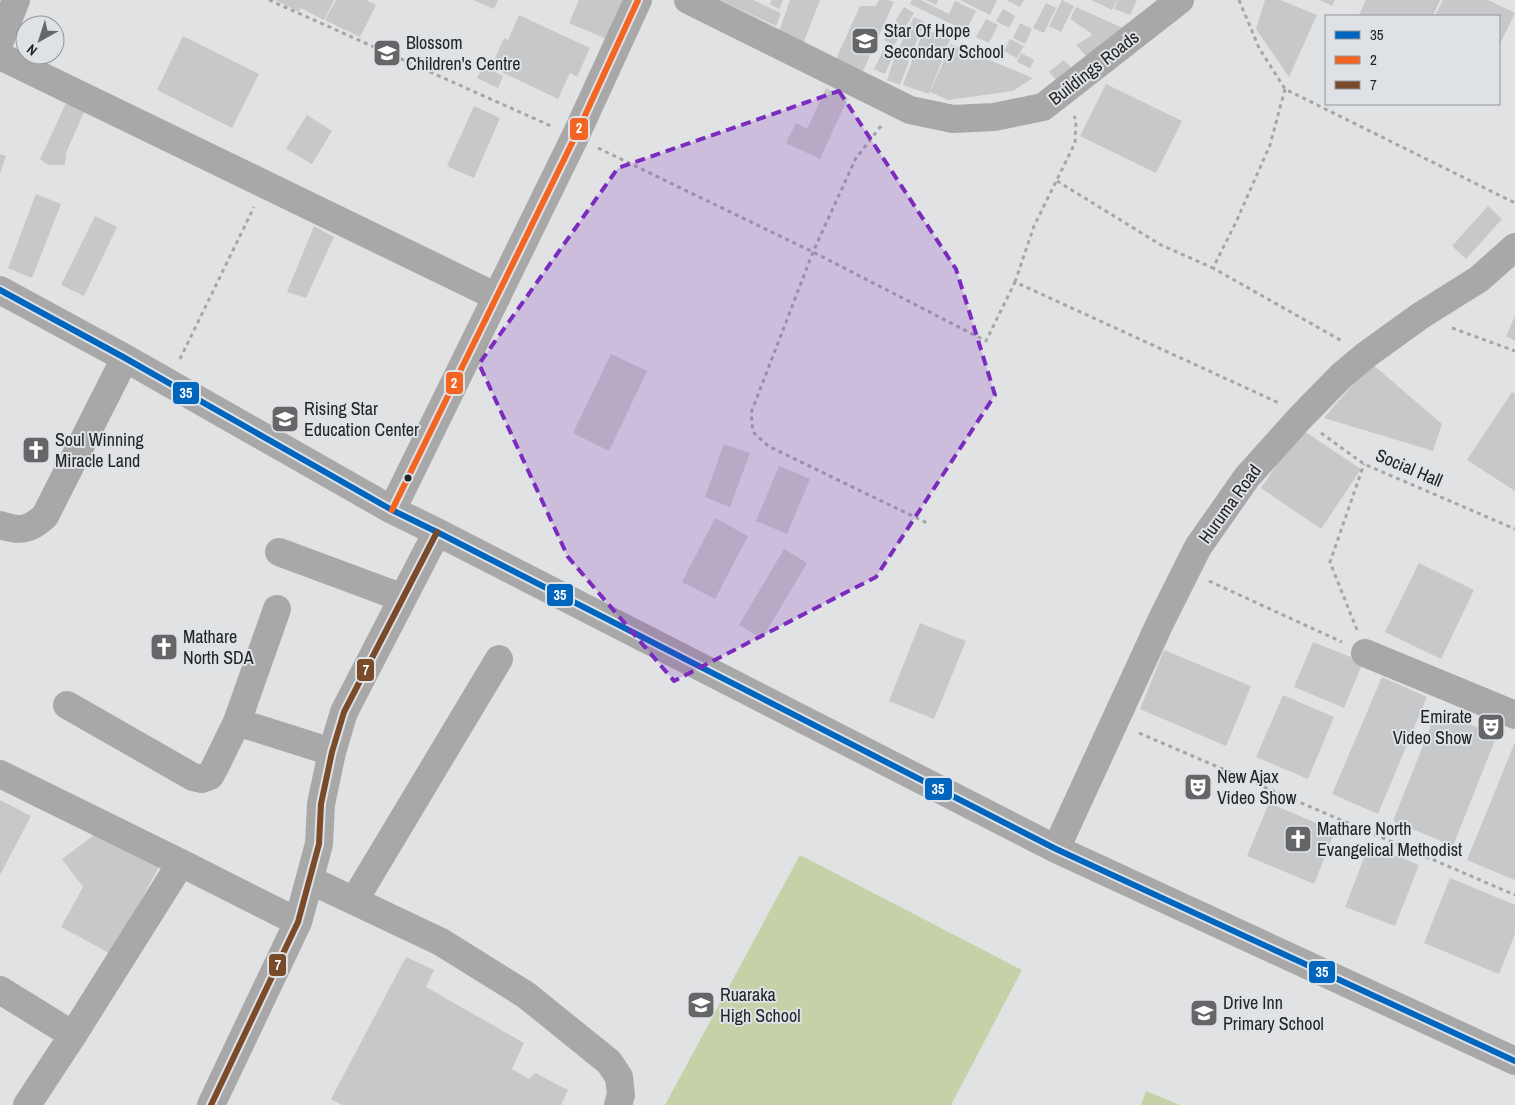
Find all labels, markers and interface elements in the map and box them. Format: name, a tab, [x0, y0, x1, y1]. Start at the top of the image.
north arrow	[15, 15, 65, 65]
legend	[1325, 15, 1500, 105]
place label: Star Of Hope Secondary School	[884, 18, 1004, 64]
street label: Buildings Roads	[1043, 24, 1144, 111]
text: 35	[1370, 24, 1384, 45]
school or university icon: Star Of Hope Secondary School	[850, 26, 880, 56]
place label: Blossom Children's Centre	[406, 30, 520, 76]
school or university icon: Blossom Children's Centre	[372, 38, 402, 68]
text: N	[23, 40, 41, 60]
text: 2	[1370, 49, 1377, 70]
text: 7	[1370, 74, 1377, 95]
line badge: 2	[569, 117, 589, 141]
text: 2	[576, 119, 582, 137]
line badge: 2	[445, 371, 464, 395]
text: 2	[451, 374, 457, 392]
line badge: 35	[172, 381, 200, 405]
text: 35	[180, 384, 193, 402]
place label: Rising Star Education Center	[304, 396, 419, 442]
school or university icon: Rising Star Education Center	[270, 404, 300, 434]
place label: Soul Winning Miracle Land	[55, 427, 144, 473]
church icon: Soul Winning Miracle Land	[21, 435, 51, 465]
street label: Social Hall	[1372, 442, 1447, 493]
street label: Huruma Road	[1192, 459, 1267, 548]
unlabelled marker	[403, 473, 413, 483]
line badge: 35	[546, 583, 574, 607]
text: 35	[554, 586, 567, 604]
place label: Mathare North SDA	[183, 624, 254, 670]
church icon: Mathare North SDA	[149, 632, 179, 662]
line badge: 7	[356, 658, 375, 682]
text: 7	[363, 661, 370, 679]
place label: Emirate Video Show	[1393, 704, 1472, 750]
theatre icon: Emirate Video Show	[1476, 712, 1506, 742]
place label: New Ajax Video Show	[1217, 764, 1297, 810]
theatre icon: New Ajax Video Show	[1183, 772, 1213, 802]
line badge: 35	[924, 777, 953, 801]
text: 35	[932, 780, 945, 798]
place label: Mathare North Evangelical Methodist	[1317, 816, 1462, 862]
church icon: Mathare North Evangelical Methodist	[1283, 824, 1313, 854]
line badge: 7	[268, 953, 287, 977]
text: 7	[275, 956, 282, 974]
line badge: 35	[1308, 960, 1336, 984]
text: 35	[1316, 963, 1329, 981]
place label: Ruaraka High School	[720, 982, 800, 1028]
school or university icon: Ruaraka High School	[686, 990, 716, 1020]
place label: Drive Inn Primary School	[1223, 990, 1324, 1036]
school or university icon: Drive Inn Primary School	[1189, 998, 1219, 1028]

